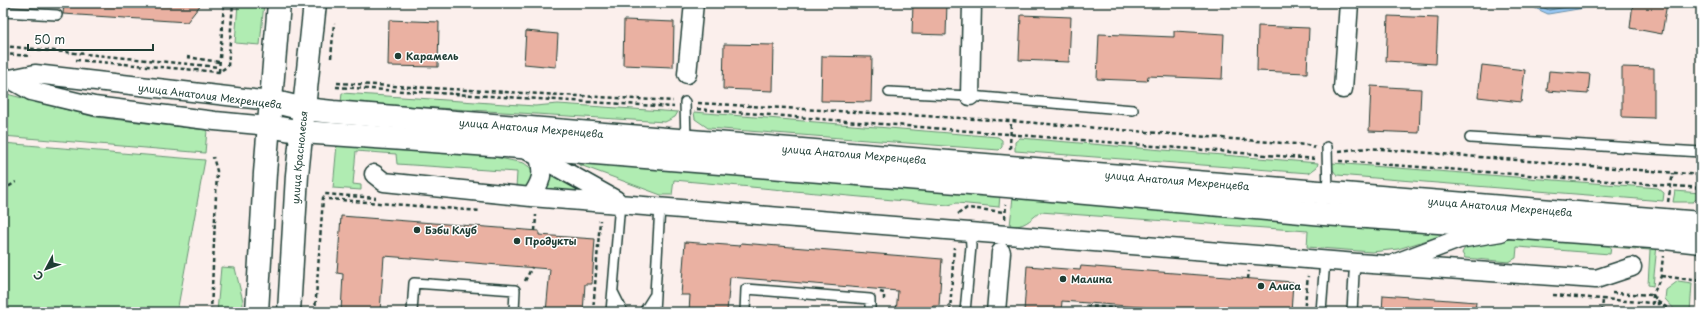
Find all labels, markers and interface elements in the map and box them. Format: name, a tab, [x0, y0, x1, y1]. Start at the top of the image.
scale bar	[28, 26, 153, 52]
text: 50 m	[34, 30, 65, 48]
place label: Карамель	[406, 48, 459, 63]
marker: Карамель	[393, 51, 403, 61]
street label: улица Анатолия Мехренцева	[137, 79, 284, 112]
street label: улица Краснолесья	[287, 110, 311, 204]
street label: улица Анатолия Мехренцева	[458, 114, 605, 141]
street label: улица Анатолия Мехренцева	[781, 140, 928, 167]
street label: улица Анатолия Мехренцева	[1104, 167, 1251, 193]
street label: улица Анатолия Мехренцева	[1427, 193, 1574, 220]
place label: Бэби Клуб	[425, 222, 477, 237]
marker: Бэби Клуб	[412, 225, 422, 235]
place label: Продукты	[525, 233, 577, 248]
marker: Продукты	[512, 236, 522, 246]
north arrow	[26, 249, 66, 289]
text: С	[29, 267, 47, 285]
place label: Малина	[1071, 271, 1112, 286]
marker: Малина	[1058, 274, 1068, 284]
place label: Алиса	[1269, 278, 1301, 293]
marker: Алиса	[1256, 281, 1266, 291]

